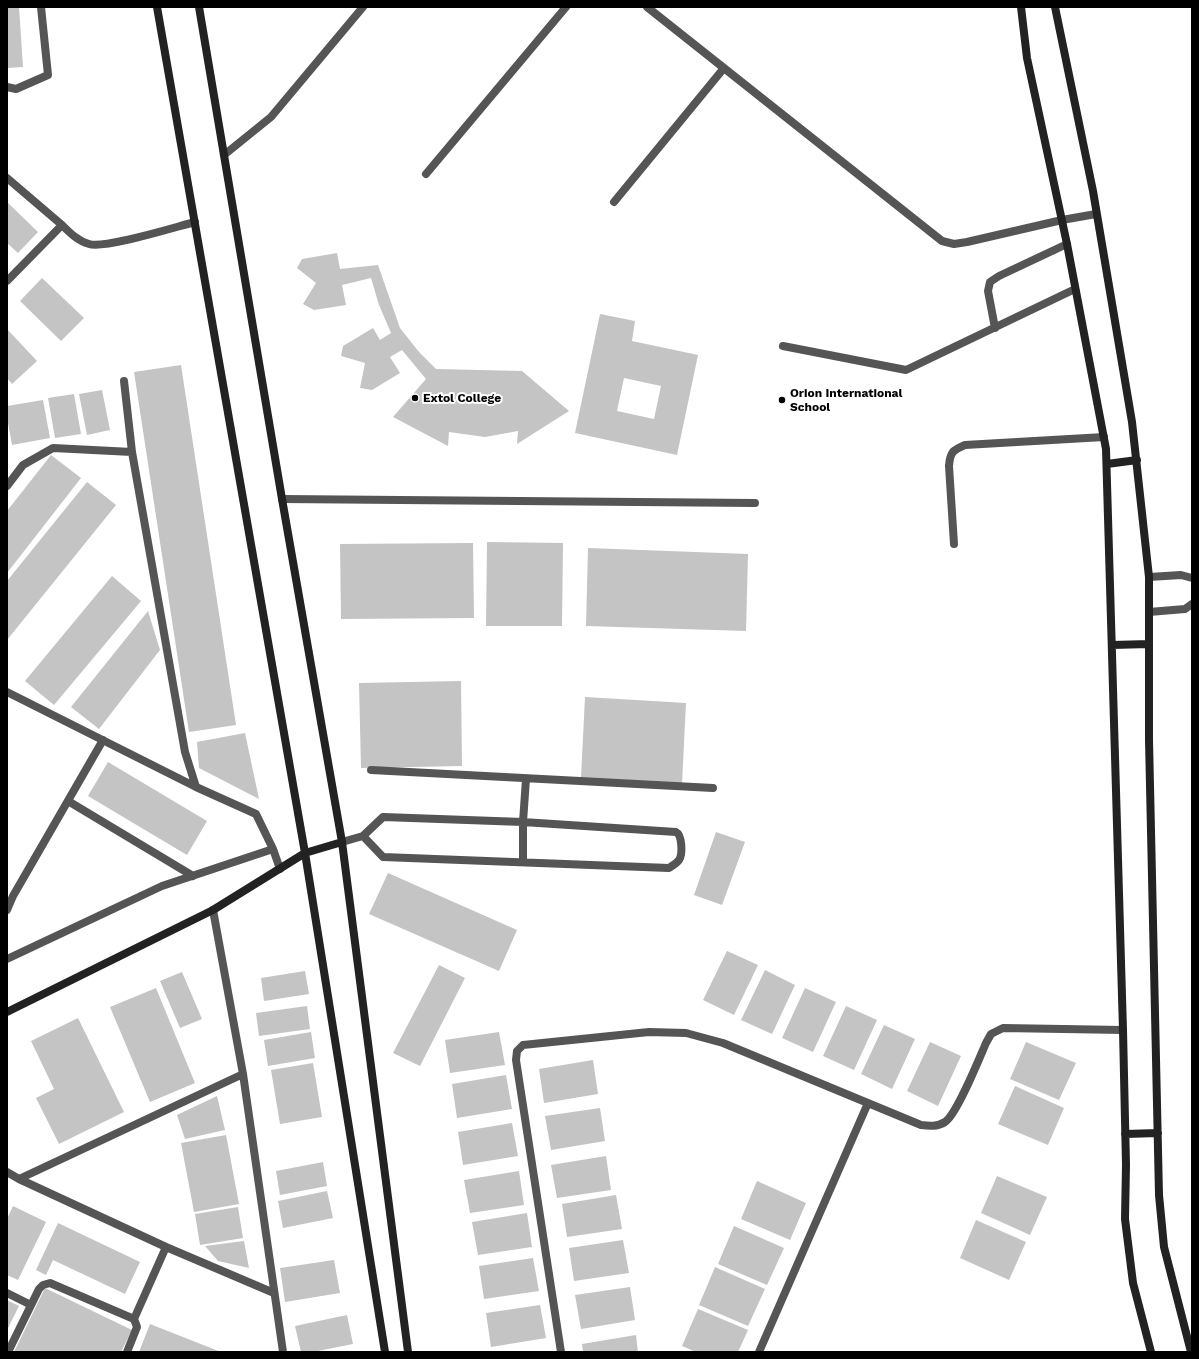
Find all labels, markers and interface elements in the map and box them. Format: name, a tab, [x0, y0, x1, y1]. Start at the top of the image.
place label: Orion International School	[790, 386, 902, 414]
place label: Extol College	[423, 391, 501, 405]
marker: Extol College	[410, 393, 420, 403]
marker: Orion International School	[777, 395, 787, 405]

